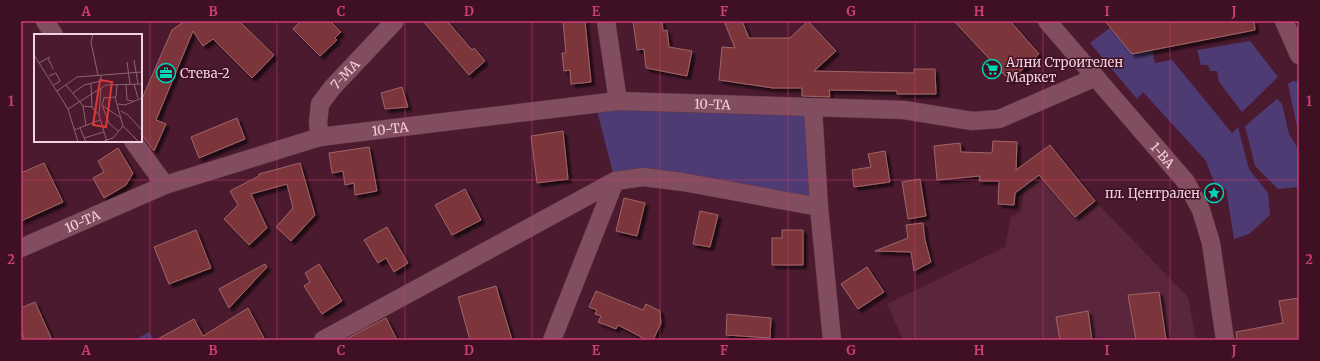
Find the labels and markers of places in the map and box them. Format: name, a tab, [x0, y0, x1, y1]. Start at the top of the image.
place label: Ални Строителен Маркет	[1005, 54, 1123, 86]
supermarket icon: Ални Строителен Маркет	[981, 58, 1003, 80]
office icon: Стева-2	[155, 62, 177, 84]
place label: Стева-2	[180, 65, 230, 82]
place icon: пл. Централен	[1203, 182, 1225, 204]
place label: пл. Централен	[1105, 185, 1200, 202]

